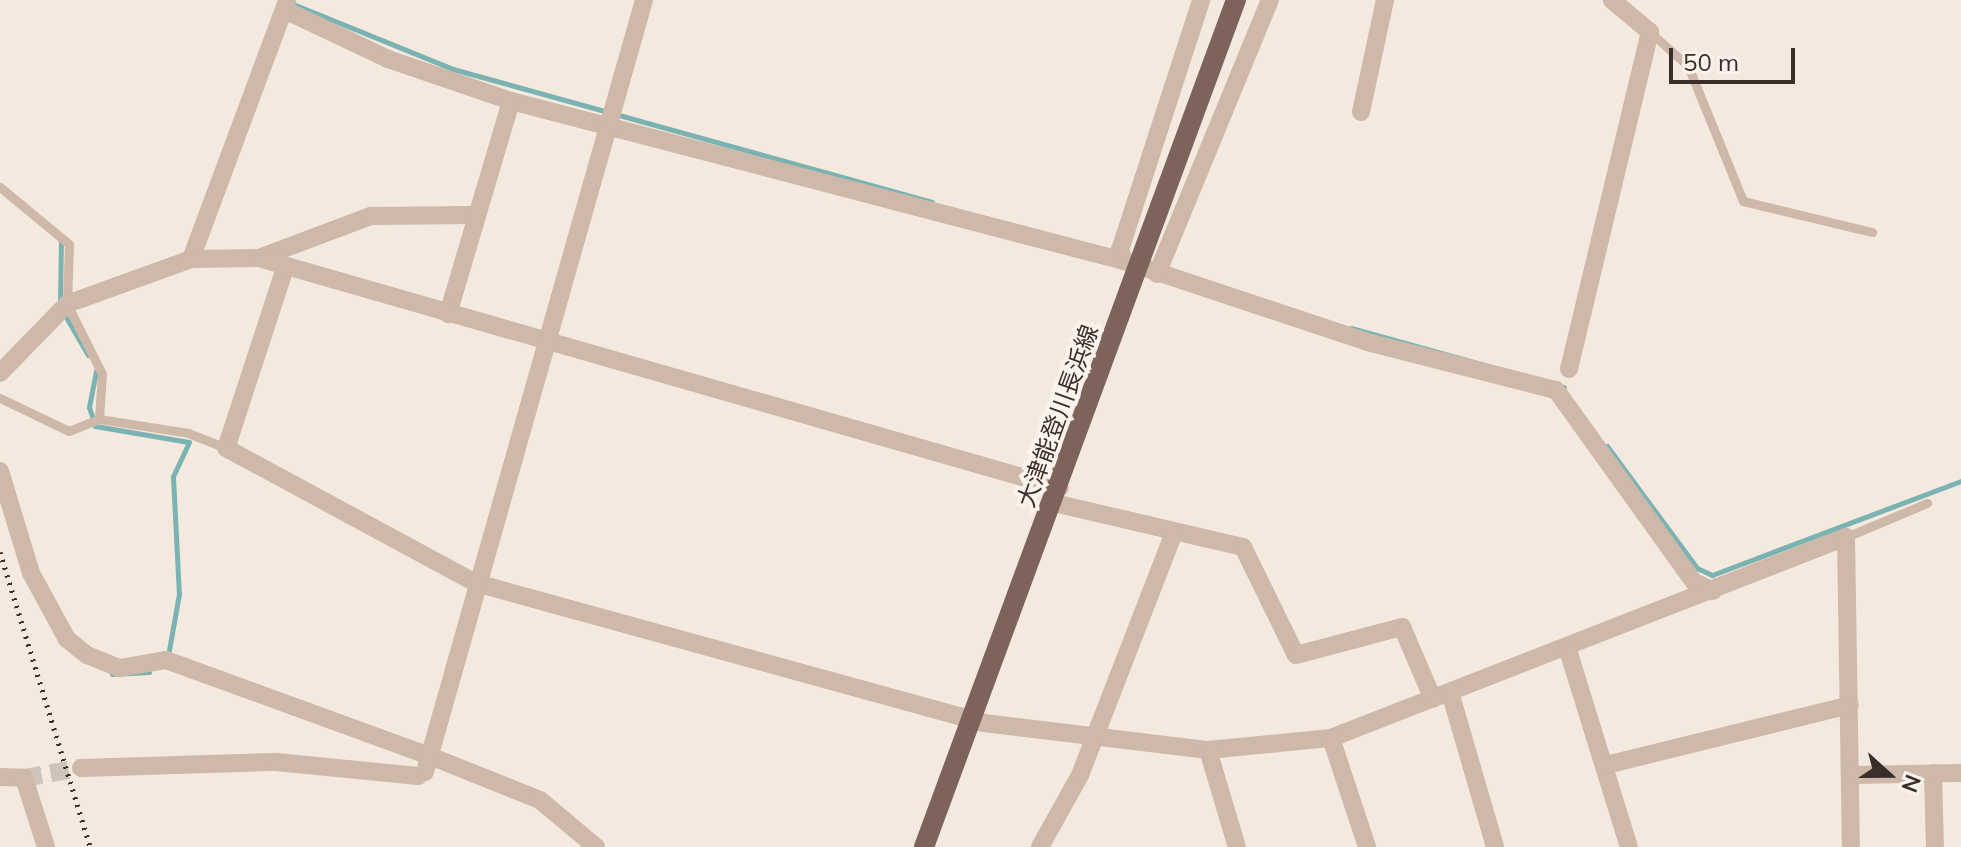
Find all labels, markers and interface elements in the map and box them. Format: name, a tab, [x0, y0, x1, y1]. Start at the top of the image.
scale bar	[1673, 32, 1799, 82]
text: 50 m	[1683, 47, 1739, 77]
street label: 大津能登川長浜線	[1012, 321, 1104, 511]
north arrow	[1849, 735, 1929, 815]
text: N	[1895, 771, 1927, 796]

